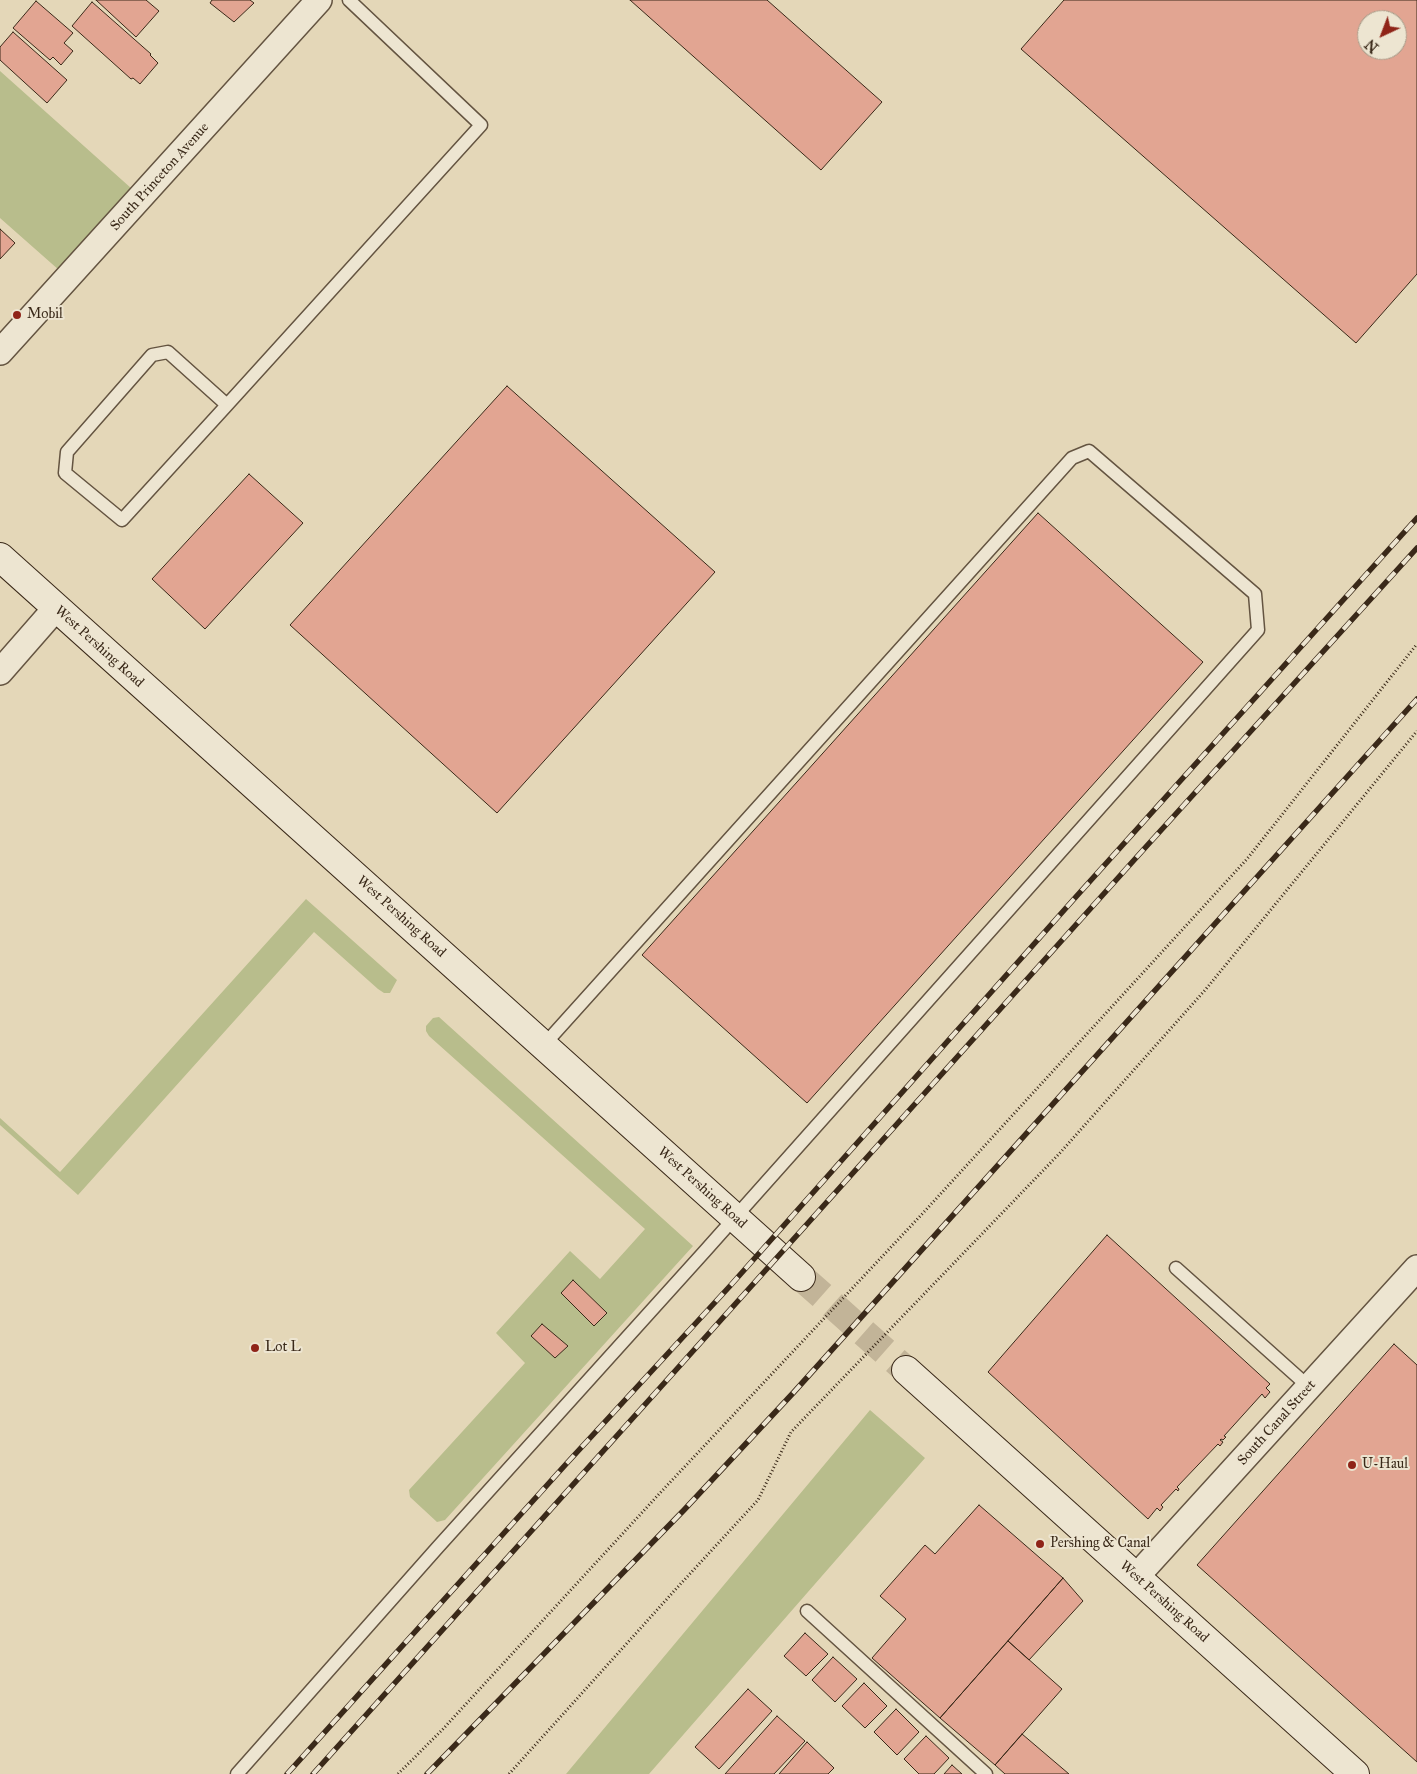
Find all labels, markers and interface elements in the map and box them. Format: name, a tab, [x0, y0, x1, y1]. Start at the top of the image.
north arrow	[1357, 10, 1407, 60]
text: N	[1362, 35, 1382, 56]
street label: South Princeton Avenue	[107, 120, 213, 234]
place label: Mobil	[27, 307, 63, 323]
marker: Mobil	[11, 309, 23, 321]
street label: West Pershing Road	[51, 603, 147, 691]
street label: West Pershing Road	[353, 873, 449, 961]
street label: West Pershing Road	[654, 1144, 750, 1232]
place label: Lot L	[265, 1340, 301, 1356]
marker: Lot L	[249, 1342, 261, 1354]
street label: South Canal Street	[1234, 1377, 1320, 1469]
place label: U-Haul	[1362, 1457, 1408, 1473]
marker: U-Haul	[1346, 1459, 1358, 1471]
place label: Pershing & Canal	[1050, 1536, 1150, 1552]
marker: Pershing & Canal	[1034, 1538, 1046, 1550]
street label: West Pershing Road	[1116, 1558, 1212, 1646]

